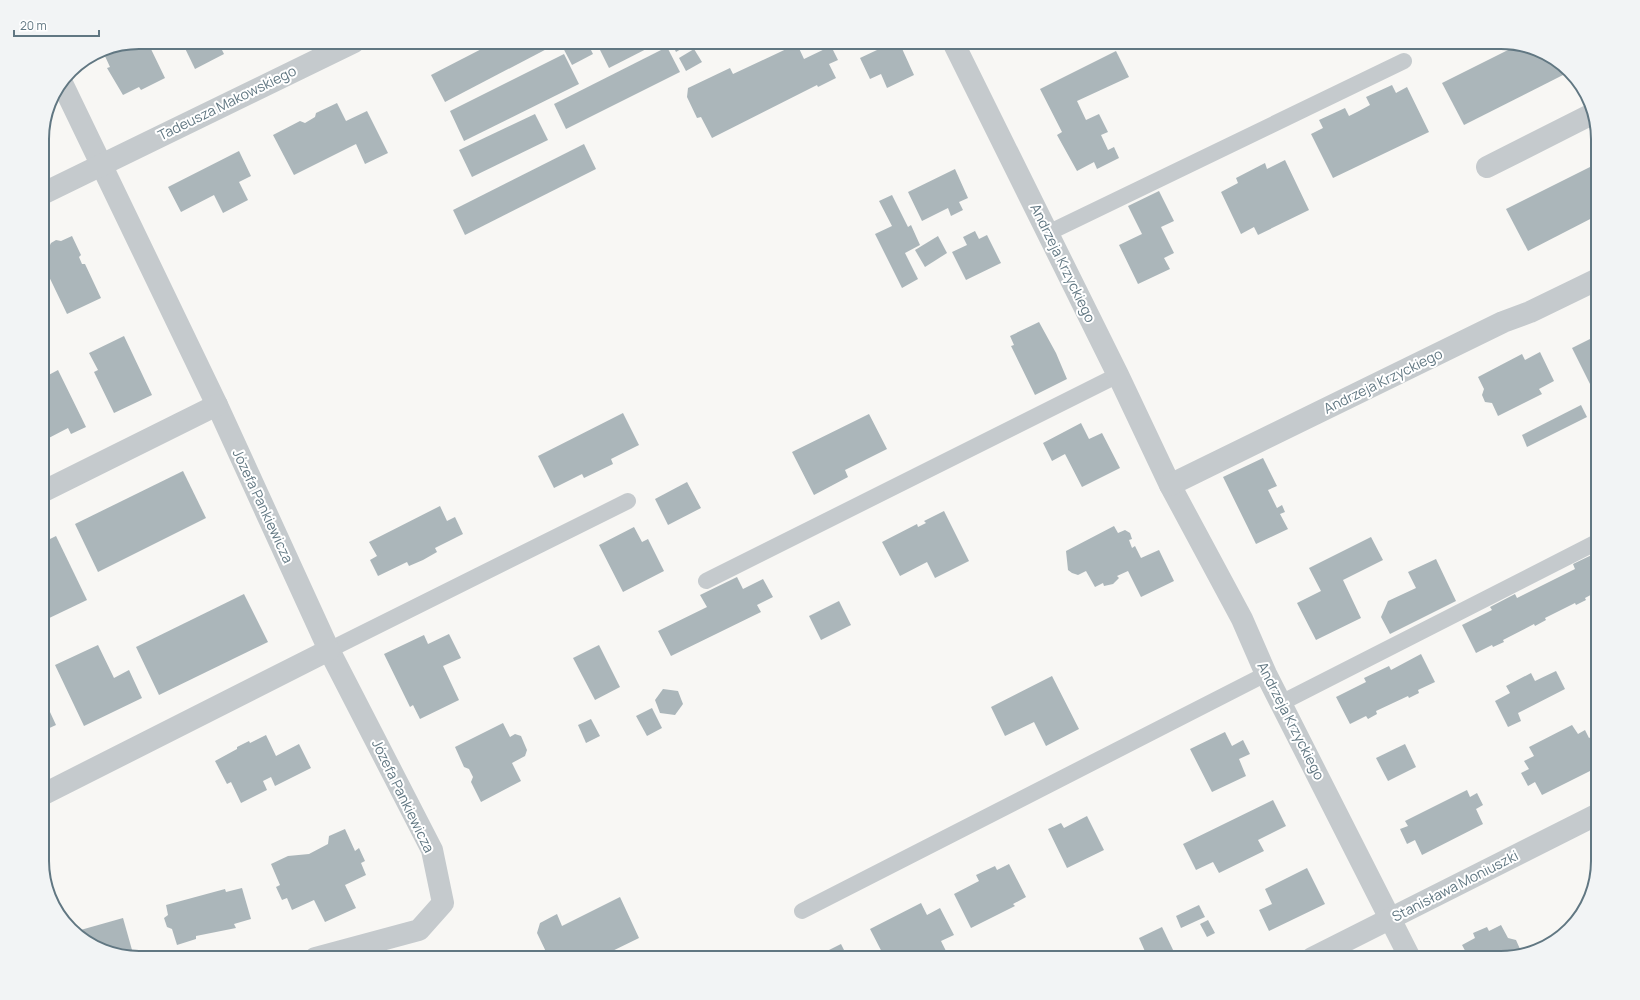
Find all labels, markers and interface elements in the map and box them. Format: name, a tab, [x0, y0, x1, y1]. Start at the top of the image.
scale bar	[14, 12, 99, 38]
text: 20 m	[20, 17, 47, 34]
street label: Tadeusza Makowskiego	[154, 61, 299, 144]
street label: Andrzeja Krzyckiego	[1026, 200, 1100, 325]
street label: Andrzeja Krzyckiego	[1320, 344, 1445, 418]
street label: Józefa Pankiewicza	[229, 446, 298, 566]
street label: Andrzeja Krzyckiego	[1253, 659, 1329, 783]
street label: Józefa Pankiewicza	[368, 736, 439, 856]
street label: Stanisława Moniuszki	[1388, 845, 1521, 926]

